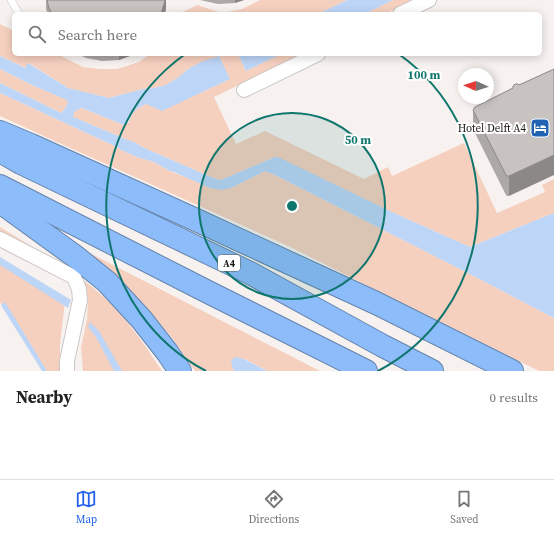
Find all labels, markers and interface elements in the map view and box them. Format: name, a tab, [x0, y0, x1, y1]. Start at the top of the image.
search box	[12, 12, 542, 56]
icon: search	[26, 23, 48, 45]
text: Search here	[58, 24, 137, 45]
text: 100 m	[408, 67, 441, 83]
north arrow	[458, 68, 494, 104]
hotel icon: Hotel Delft A4	[529, 117, 551, 139]
place label: Hotel Delft A4	[458, 121, 526, 136]
text: 50 m	[345, 132, 371, 148]
centre of rings	[285, 199, 299, 213]
road number: A4	[218, 255, 240, 271]
text: Nearby	[16, 385, 72, 409]
text: 0 results	[490, 389, 538, 406]
tab: Map	[75, 488, 97, 527]
tab: Directions	[248, 488, 299, 527]
tab: Saved	[450, 488, 479, 527]

